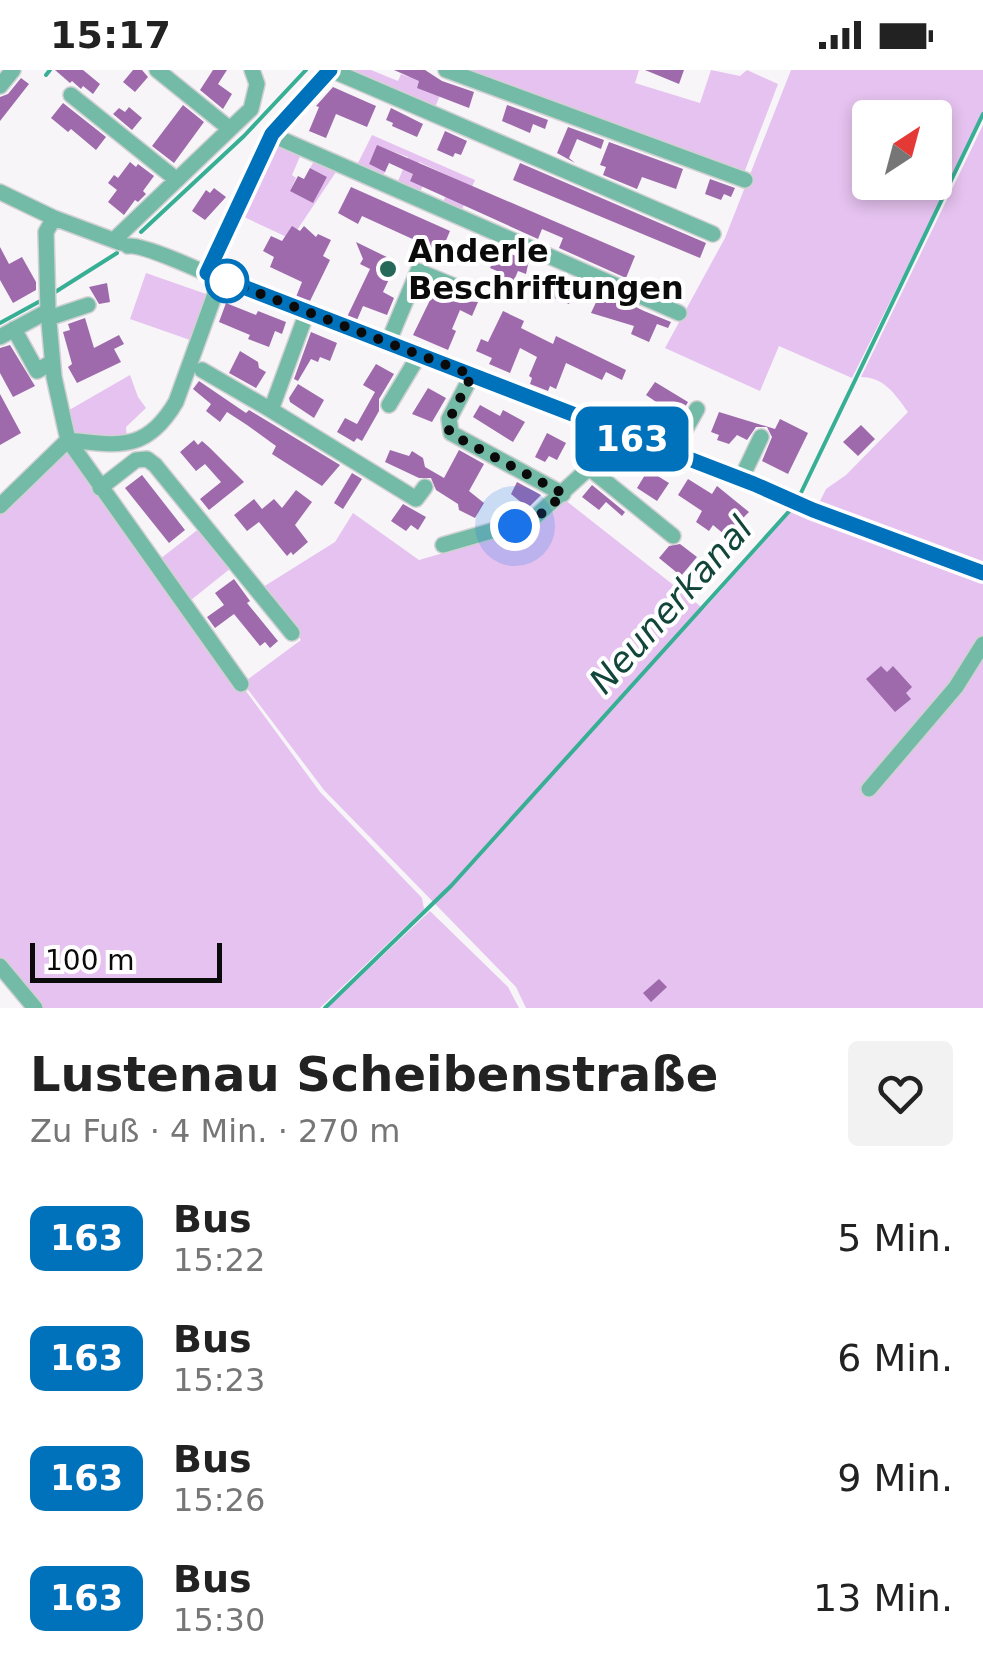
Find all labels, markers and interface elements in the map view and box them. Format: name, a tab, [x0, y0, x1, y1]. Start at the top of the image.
text: 15:17	[50, 13, 171, 57]
north arrow	[852, 100, 952, 200]
map controls	[852, 100, 952, 200]
place label: Anderle Beschriftungen	[408, 232, 684, 307]
marker: Anderle Beschriftungen	[377, 258, 399, 280]
unlabelled marker	[206, 260, 248, 302]
line badge: 163	[574, 406, 690, 472]
text: 163	[595, 419, 669, 459]
your location	[490, 501, 540, 551]
water label: Neunerkanal	[582, 509, 761, 701]
scale bar	[30, 938, 222, 983]
text: 100 m	[45, 944, 135, 977]
button: heart	[848, 1041, 953, 1146]
text: Lustenau Scheibenstraße	[30, 1046, 718, 1102]
text: Zu Fuß · 4 Min. · 270 m	[30, 1112, 400, 1150]
text: Bus	[173, 1197, 252, 1241]
text: 5 Min.	[837, 1216, 953, 1260]
text: 163	[50, 1218, 123, 1258]
text: 15:22	[173, 1241, 265, 1279]
text: Bus	[173, 1317, 252, 1361]
text: 6 Min.	[837, 1336, 953, 1380]
text: 163	[50, 1338, 123, 1378]
text: 15:23	[173, 1361, 265, 1399]
text: Bus	[173, 1437, 252, 1481]
text: 9 Min.	[837, 1456, 953, 1500]
text: 163	[50, 1458, 123, 1498]
text: 15:26	[173, 1481, 265, 1519]
text: Bus	[173, 1557, 252, 1601]
text: 13 Min.	[813, 1576, 953, 1620]
text: 163	[50, 1578, 123, 1618]
text: 15:30	[173, 1601, 265, 1639]

